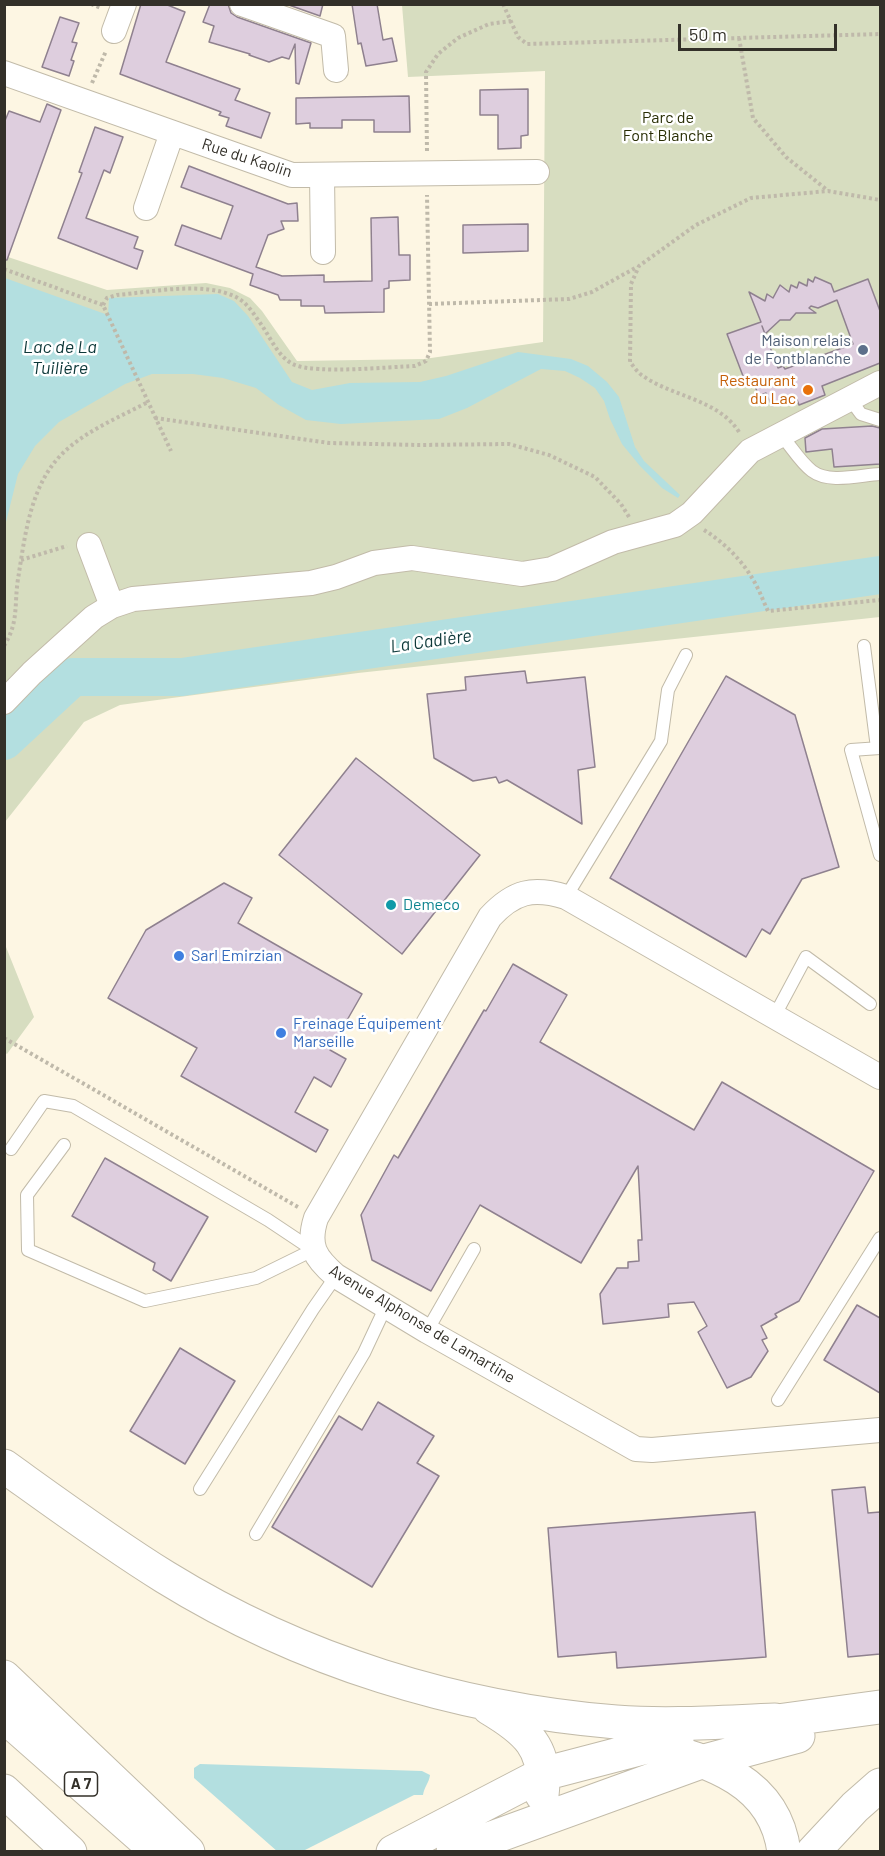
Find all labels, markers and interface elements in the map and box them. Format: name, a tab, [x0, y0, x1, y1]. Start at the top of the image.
scale bar	[681, 12, 840, 50]
text: 50 m	[689, 23, 727, 45]
park label: Parc de Font Blanche	[623, 108, 713, 146]
street label: Rue du Kaolin	[199, 134, 295, 182]
place label: Maison relais de Fontblanche	[744, 331, 851, 369]
water label: Lac de La Tuilière	[23, 336, 97, 378]
marker: Maison relais de Fontblanche	[856, 343, 870, 357]
place label: Restaurant du Lac	[719, 371, 796, 409]
marker: Restaurant du Lac	[801, 383, 815, 397]
water label: La Cadière	[389, 625, 473, 657]
place label: Demeco	[403, 895, 460, 915]
marker: Demeco	[384, 898, 398, 912]
place label: Sarl Emirzian	[191, 946, 282, 966]
marker: Sarl Emirzian	[172, 949, 186, 963]
place label: Freinage Équipement Marseille	[293, 1014, 442, 1052]
marker: Freinage Équipement Marseille	[274, 1026, 288, 1040]
street label: Avenue Alphonse de Lamartine	[325, 1261, 519, 1387]
road number: A 7	[64, 1772, 98, 1796]

